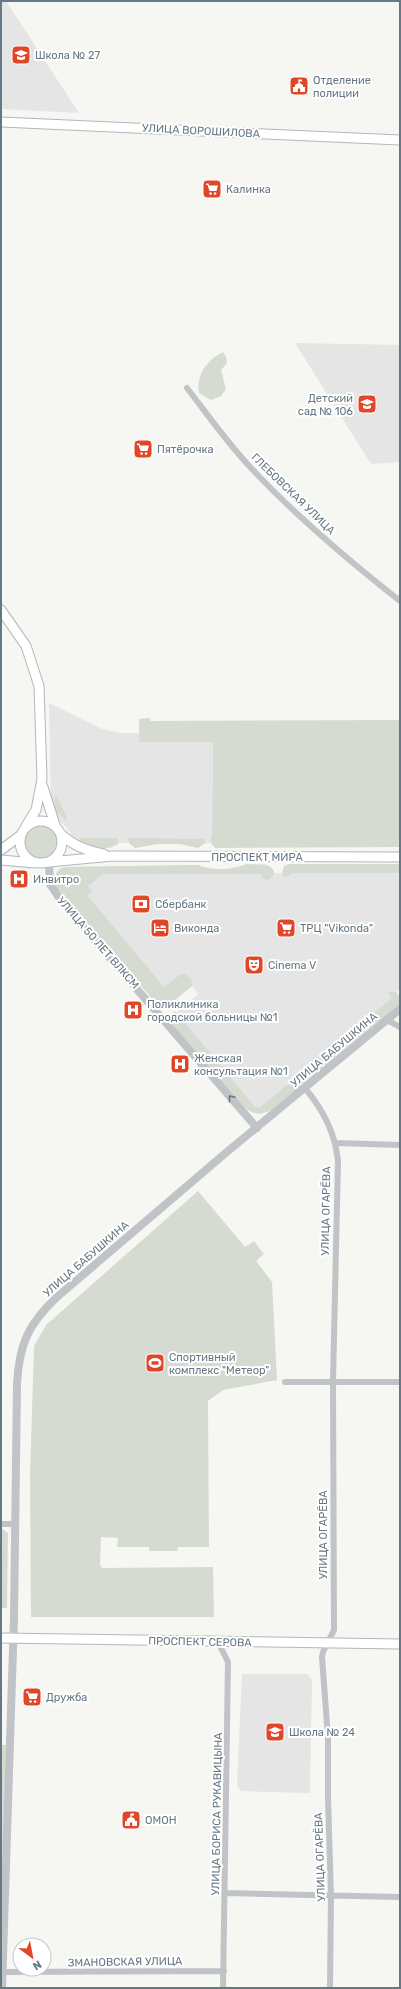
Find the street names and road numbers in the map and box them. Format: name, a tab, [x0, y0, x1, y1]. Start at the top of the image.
street label: УЛИЦА ВОРОШИЛОВА	[142, 121, 261, 141]
street label: ГЛЕБОВСКАЯ УЛИЦА	[249, 451, 338, 538]
street label: ПРОСПЕКТ МИРА	[211, 851, 303, 864]
street label: УЛИЦА 50 ЛЕТ ВЛКСМ	[54, 894, 142, 992]
street label: УЛИЦА БАБУШКИНА	[288, 1010, 380, 1090]
street label: УЛИЦА ОГАРЁВА	[319, 1166, 333, 1256]
street label: УЛИЦА БАБУШКИНА	[41, 1218, 132, 1300]
street label: УЛИЦА ОГАРЁВА	[317, 1490, 330, 1580]
street label: ПРОСПЕКТ СЕРОВА	[148, 1635, 253, 1649]
street label: УЛИЦА БОРИСА РУКАВИЦЫНА	[209, 1732, 225, 1896]
street label: УЛИЦА ОГАРЁВА	[312, 1812, 328, 1902]
street label: ЗМАНОВСКАЯ УЛИЦА	[68, 1954, 183, 1970]

